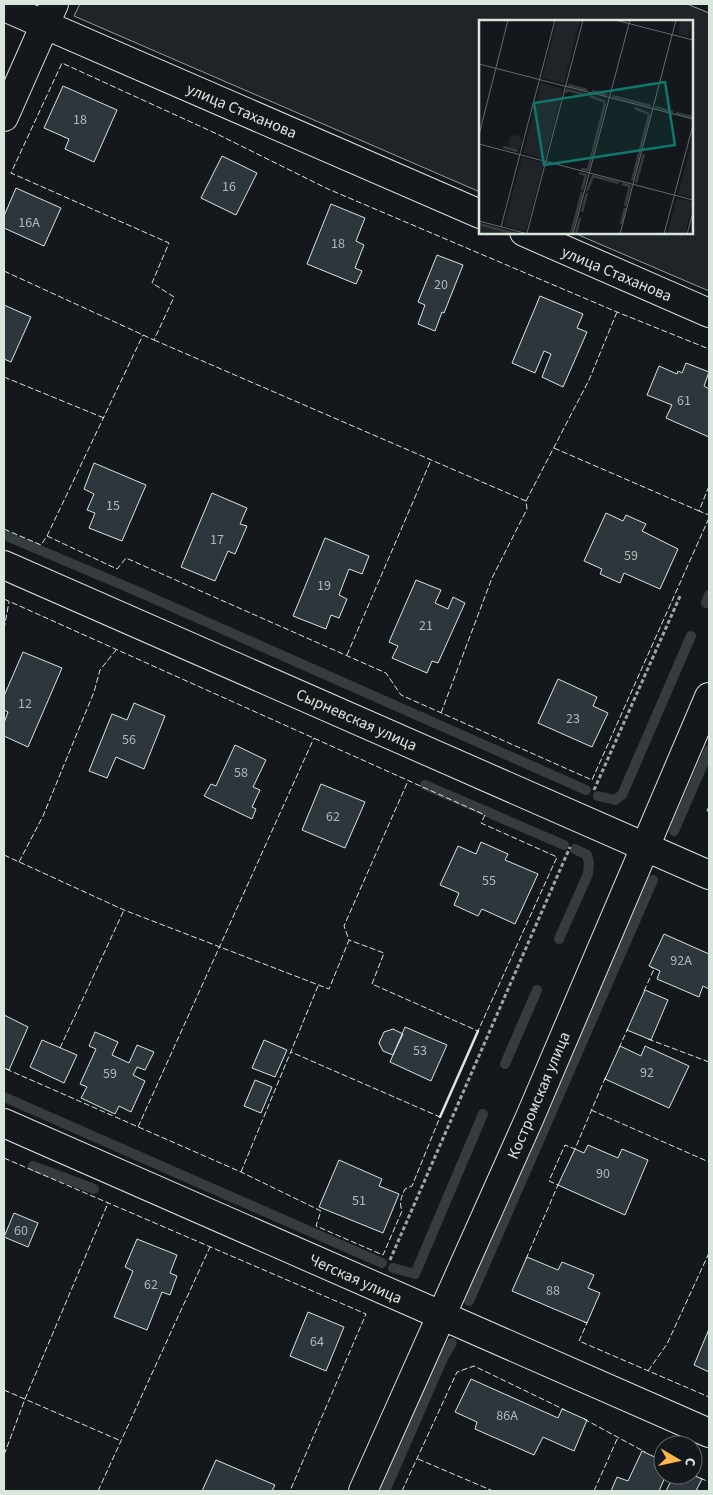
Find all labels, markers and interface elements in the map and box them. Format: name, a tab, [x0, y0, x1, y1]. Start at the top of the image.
inset map	[479, 20, 693, 234]
street label: улица Стаханова	[183, 78, 300, 144]
house number: 18	[73, 110, 87, 130]
house number: 16	[222, 177, 236, 197]
house number: 16А	[18, 213, 40, 233]
house number: 18	[331, 234, 345, 254]
street label: улица Стаханова	[558, 241, 675, 307]
house number: 20	[434, 275, 448, 295]
house number: 61	[677, 391, 691, 411]
house number: 15	[106, 496, 120, 516]
house number: 17	[210, 530, 224, 550]
house number: 59	[624, 546, 638, 566]
house number: 19	[317, 576, 331, 596]
house number: 21	[419, 616, 433, 636]
street label: Сырневская улица	[293, 683, 421, 756]
house number: 12	[18, 694, 32, 714]
house number: 23	[566, 709, 580, 729]
house number: 56	[122, 730, 136, 750]
house number: 58	[234, 763, 248, 783]
house number: 62	[326, 807, 340, 827]
house number: 55	[482, 871, 496, 891]
house number: 92А	[670, 951, 692, 971]
street label: Костромская улица	[502, 1028, 576, 1163]
house number: 53	[413, 1041, 427, 1061]
house number: 92	[640, 1063, 654, 1083]
house number: 59	[103, 1064, 117, 1084]
house number: 90	[596, 1164, 610, 1184]
house number: 51	[352, 1191, 366, 1211]
house number: 60	[14, 1221, 28, 1241]
street label: Чегская улица	[305, 1249, 406, 1309]
house number: 62	[144, 1275, 158, 1295]
house number: 88	[546, 1281, 560, 1301]
house number: 64	[310, 1332, 324, 1352]
house number: 86А	[496, 1406, 518, 1426]
north arrow	[653, 1435, 703, 1485]
text: С	[679, 1456, 700, 1467]

